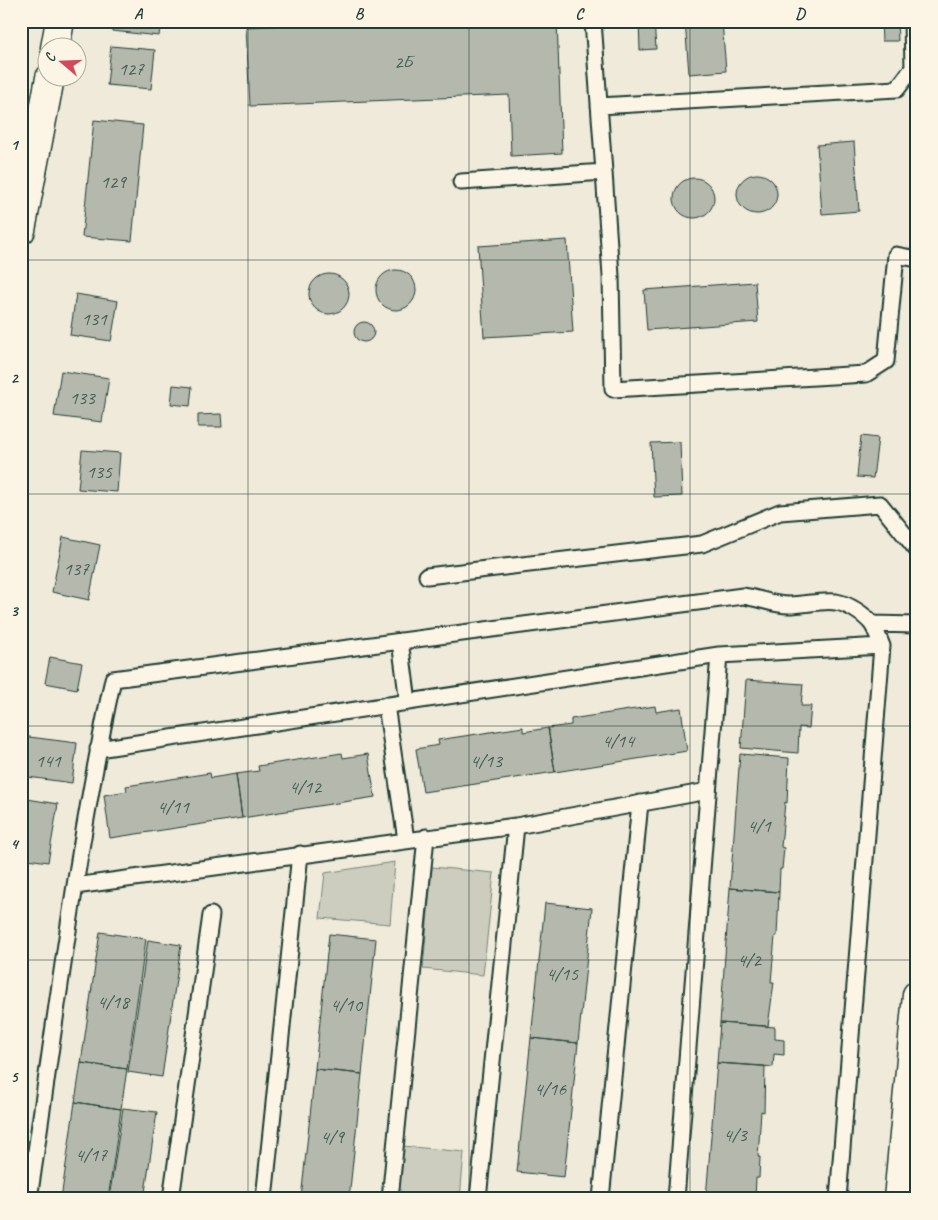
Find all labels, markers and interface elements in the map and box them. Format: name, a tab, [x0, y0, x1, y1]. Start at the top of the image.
text: A	[134, 4, 144, 24]
text: B	[355, 4, 365, 24]
text: C	[575, 4, 585, 24]
text: D	[795, 4, 806, 24]
north arrow	[38, 38, 88, 88]
text: С	[41, 50, 60, 64]
house number: 2Б	[394, 50, 415, 74]
house number: 127	[118, 57, 145, 81]
text: 1	[10, 135, 19, 155]
house number: 129	[100, 170, 127, 194]
house number: 131	[81, 307, 108, 331]
text: 2	[10, 368, 19, 388]
house number: 133	[69, 386, 96, 410]
house number: 135	[86, 460, 113, 484]
house number: 137	[63, 557, 90, 581]
text: 3	[10, 601, 19, 621]
house number: 4/14	[602, 729, 636, 753]
house number: 141	[35, 749, 62, 773]
house number: 4/13	[470, 749, 503, 773]
house number: 4/12	[289, 775, 322, 799]
house number: 4/11	[157, 795, 190, 819]
house number: 4/1	[747, 814, 772, 838]
text: 4	[10, 834, 19, 854]
house number: 4/2	[737, 948, 762, 972]
house number: 4/15	[546, 962, 579, 986]
house number: 4/18	[97, 990, 131, 1014]
house number: 4/10	[330, 993, 363, 1017]
text: 5	[11, 1067, 20, 1087]
house number: 4/16	[534, 1077, 567, 1101]
house number: 4/3	[723, 1123, 748, 1147]
house number: 4/9	[320, 1125, 345, 1149]
house number: 4/17	[75, 1143, 108, 1167]

